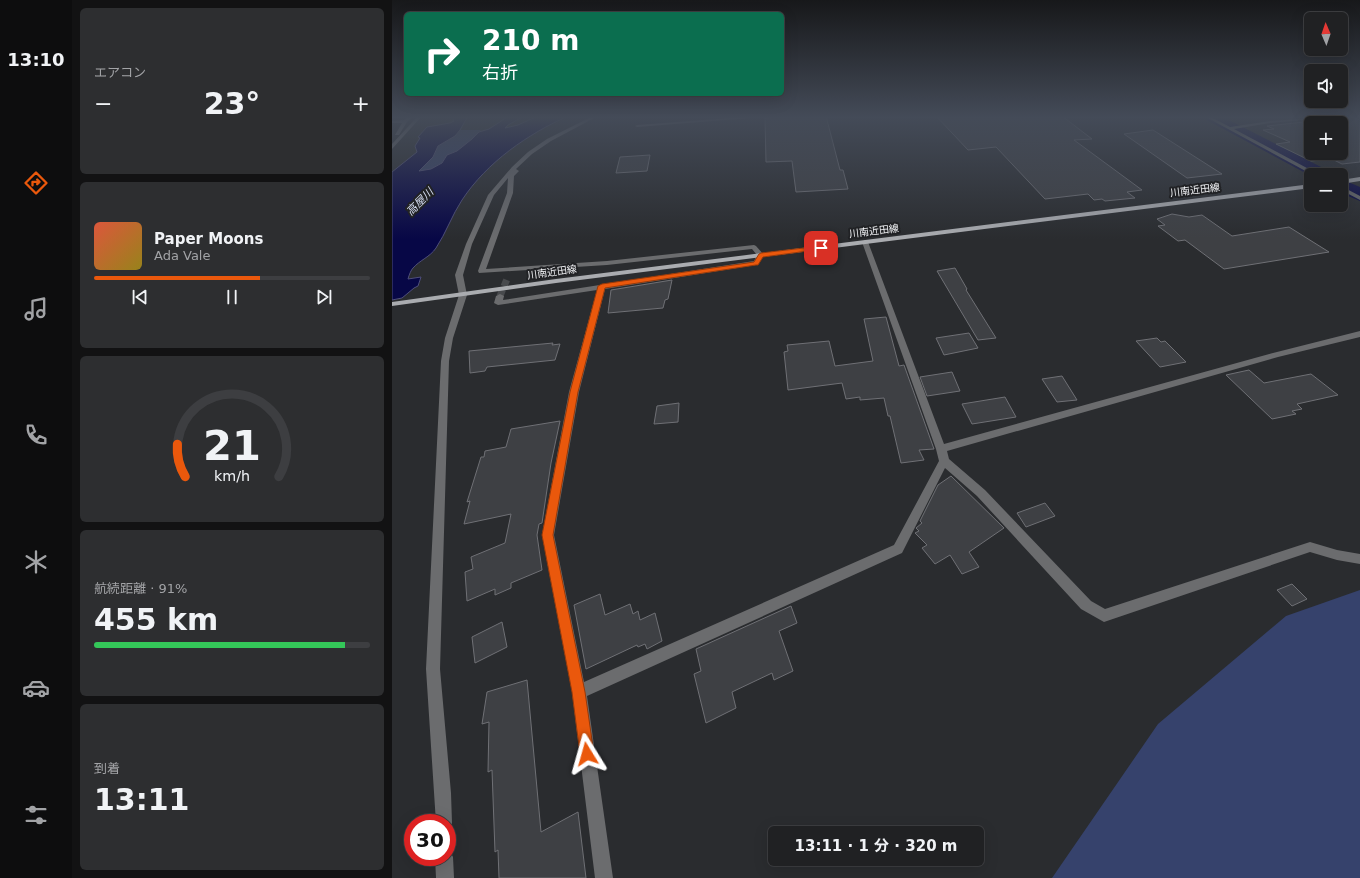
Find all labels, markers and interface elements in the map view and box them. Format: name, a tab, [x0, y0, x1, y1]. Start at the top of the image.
north arrow	[1304, 12, 1348, 56]
map controls	[1304, 12, 1348, 212]
text: 210 m	[482, 24, 579, 57]
icon: right	[416, 28, 468, 80]
text: 13:10	[7, 49, 65, 70]
text: 右折	[482, 62, 518, 83]
button: sound	[1304, 64, 1348, 108]
text: エアコン	[94, 65, 146, 80]
text: 23°	[204, 86, 260, 121]
text: −	[94, 91, 112, 116]
text: +	[352, 91, 370, 116]
button: +	[1304, 116, 1348, 160]
button: −	[1304, 168, 1348, 212]
icon: directions	[22, 169, 50, 197]
street label: 川南近田線	[1170, 181, 1220, 199]
water label: 高屋川	[404, 185, 437, 218]
street label: 川南近田線	[849, 222, 899, 240]
text: Paper Moons	[154, 230, 263, 248]
pin	[804, 231, 838, 265]
icon: arrive	[810, 237, 832, 259]
text: Ada Vale	[154, 248, 210, 263]
street label: 川南近田線	[526, 263, 578, 281]
icon: previous	[129, 286, 151, 308]
icon: pause	[221, 286, 243, 308]
icon: next	[313, 286, 335, 308]
icon: music	[22, 295, 50, 323]
icon: phone	[22, 421, 50, 449]
text: 21	[203, 421, 261, 470]
text: km/h	[214, 468, 250, 484]
icon: climate	[22, 548, 50, 576]
text: 航続距離 · 91%	[94, 581, 187, 596]
text: 455 km	[94, 602, 218, 637]
icon: car	[22, 674, 50, 702]
position arrow	[566, 733, 608, 775]
text: 到着	[94, 761, 120, 776]
text: 13:11	[94, 782, 190, 817]
icon: filters	[22, 801, 50, 829]
speed limit sign: 30	[404, 814, 456, 866]
text: 13:11 · 1 分 · 320 m	[795, 837, 957, 855]

